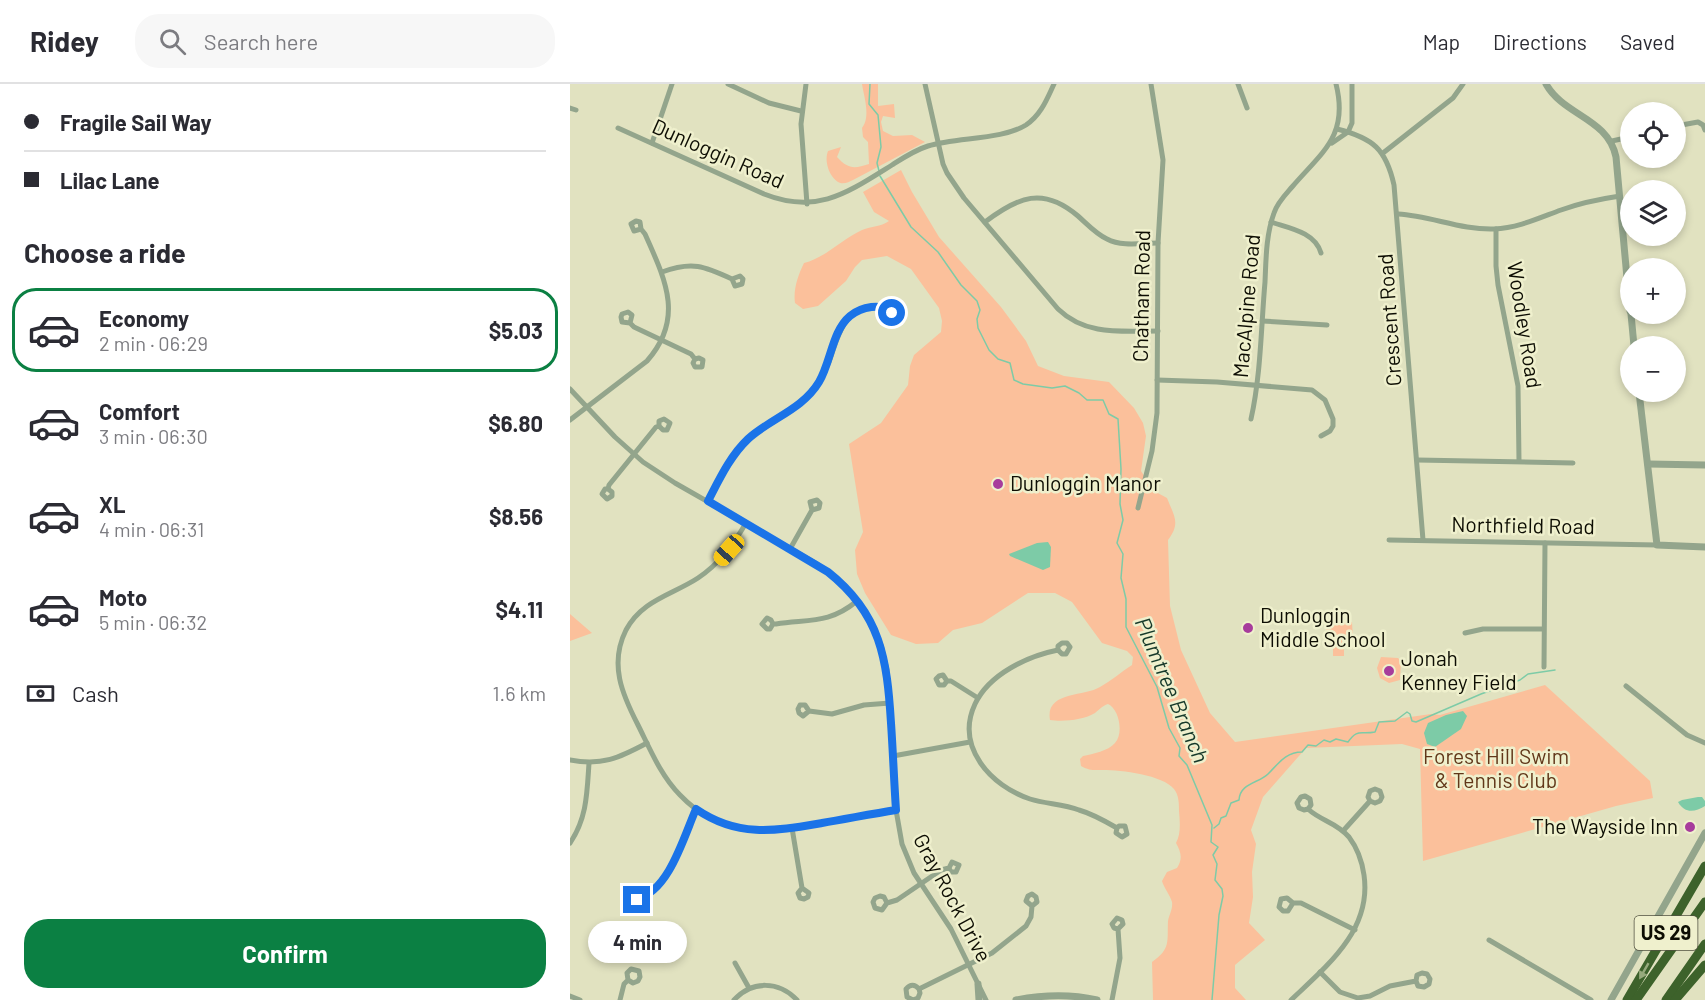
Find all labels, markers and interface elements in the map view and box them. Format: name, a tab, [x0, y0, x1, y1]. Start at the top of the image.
search box	[135, 14, 555, 68]
text: Ridey	[30, 24, 99, 58]
icon: search	[156, 25, 189, 58]
text: Search here	[204, 28, 318, 54]
text: Map	[1423, 29, 1460, 54]
text: Directions	[1493, 29, 1587, 54]
text: Saved	[1620, 29, 1675, 54]
map controls	[1620, 102, 1686, 402]
button: locate	[1620, 102, 1686, 168]
text: Fragile Sail Way	[60, 109, 212, 135]
street label: Dunloggin Road	[649, 112, 788, 193]
text: Lilac Lane	[60, 167, 160, 193]
button: layers	[1620, 180, 1686, 246]
street label: Chatham Road	[1127, 230, 1154, 362]
street label: MacAlpine Road	[1227, 233, 1264, 379]
text: Choose a ride	[24, 236, 186, 268]
street label: Crescent Road	[1371, 253, 1406, 387]
button: +	[1620, 258, 1686, 324]
street label: Woodley Road	[1503, 260, 1548, 390]
route start	[878, 299, 905, 326]
icon: car	[27, 303, 81, 357]
text: Economy	[99, 305, 189, 331]
text: $5.03	[489, 317, 543, 343]
text: 2 min · 06:29	[99, 331, 208, 355]
button: −	[1620, 336, 1686, 402]
icon: car	[27, 396, 81, 450]
text: Comfort	[99, 398, 180, 424]
text: $6.80	[488, 410, 543, 436]
text: 3 min · 06:30	[99, 424, 208, 448]
place label: Dunloggin Manor	[1010, 470, 1161, 495]
marker: Dunloggin Manor	[991, 477, 1005, 491]
icon: car	[27, 489, 81, 543]
text: XL	[99, 491, 125, 517]
text: $8.56	[489, 503, 543, 529]
street label: Northfield Road	[1451, 511, 1595, 538]
text: 4 min · 06:31	[99, 517, 204, 541]
car	[710, 531, 748, 569]
icon: car	[27, 582, 81, 636]
text: Moto	[99, 584, 147, 610]
text: $4.11	[495, 596, 543, 622]
place label: Dunloggin Middle School	[1260, 602, 1386, 651]
text: 5 min · 06:32	[99, 610, 207, 634]
water label: Plumtree Branch	[1131, 613, 1215, 766]
marker: Dunloggin Middle School	[1241, 621, 1255, 635]
place label: Jonah Kenney Field	[1401, 645, 1517, 694]
marker: Jonah Kenney Field	[1382, 664, 1396, 678]
icon: cash	[24, 677, 57, 710]
text: Cash	[72, 680, 119, 706]
text: 1.6 km	[493, 681, 546, 705]
park label: Forest Hill Swim & Tennis Club	[1423, 743, 1569, 792]
place label: The Wayside Inn	[1532, 813, 1678, 838]
marker: The Wayside Inn	[1683, 820, 1697, 834]
street label: Gray Rock Drive	[909, 829, 998, 966]
route end	[623, 886, 650, 913]
road number: US 29	[1634, 916, 1698, 950]
button: Confirm	[24, 919, 546, 988]
callout: 4 min	[587, 921, 686, 963]
text: 4 min	[613, 930, 662, 954]
one-way arrow	[1639, 963, 1649, 980]

